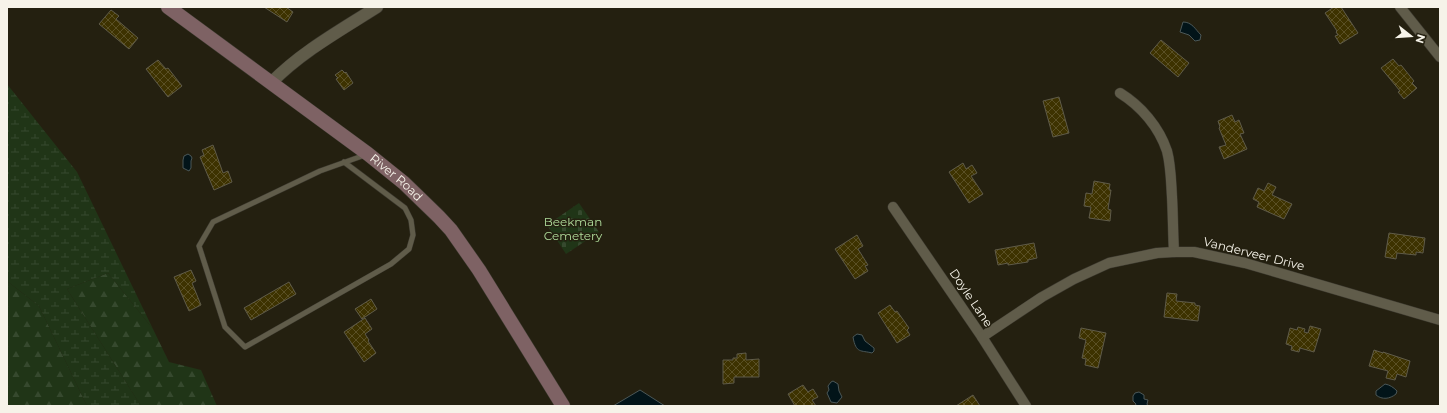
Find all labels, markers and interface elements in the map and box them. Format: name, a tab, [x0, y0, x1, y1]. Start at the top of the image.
north arrow	[1391, 16, 1431, 56]
text: N	[1413, 33, 1429, 45]
street label: River Road	[367, 150, 426, 204]
park label: Beekman Cemetery	[544, 214, 603, 243]
street label: Vanderveer Drive	[1202, 234, 1306, 273]
street label: Doyle Lane	[946, 266, 996, 330]

